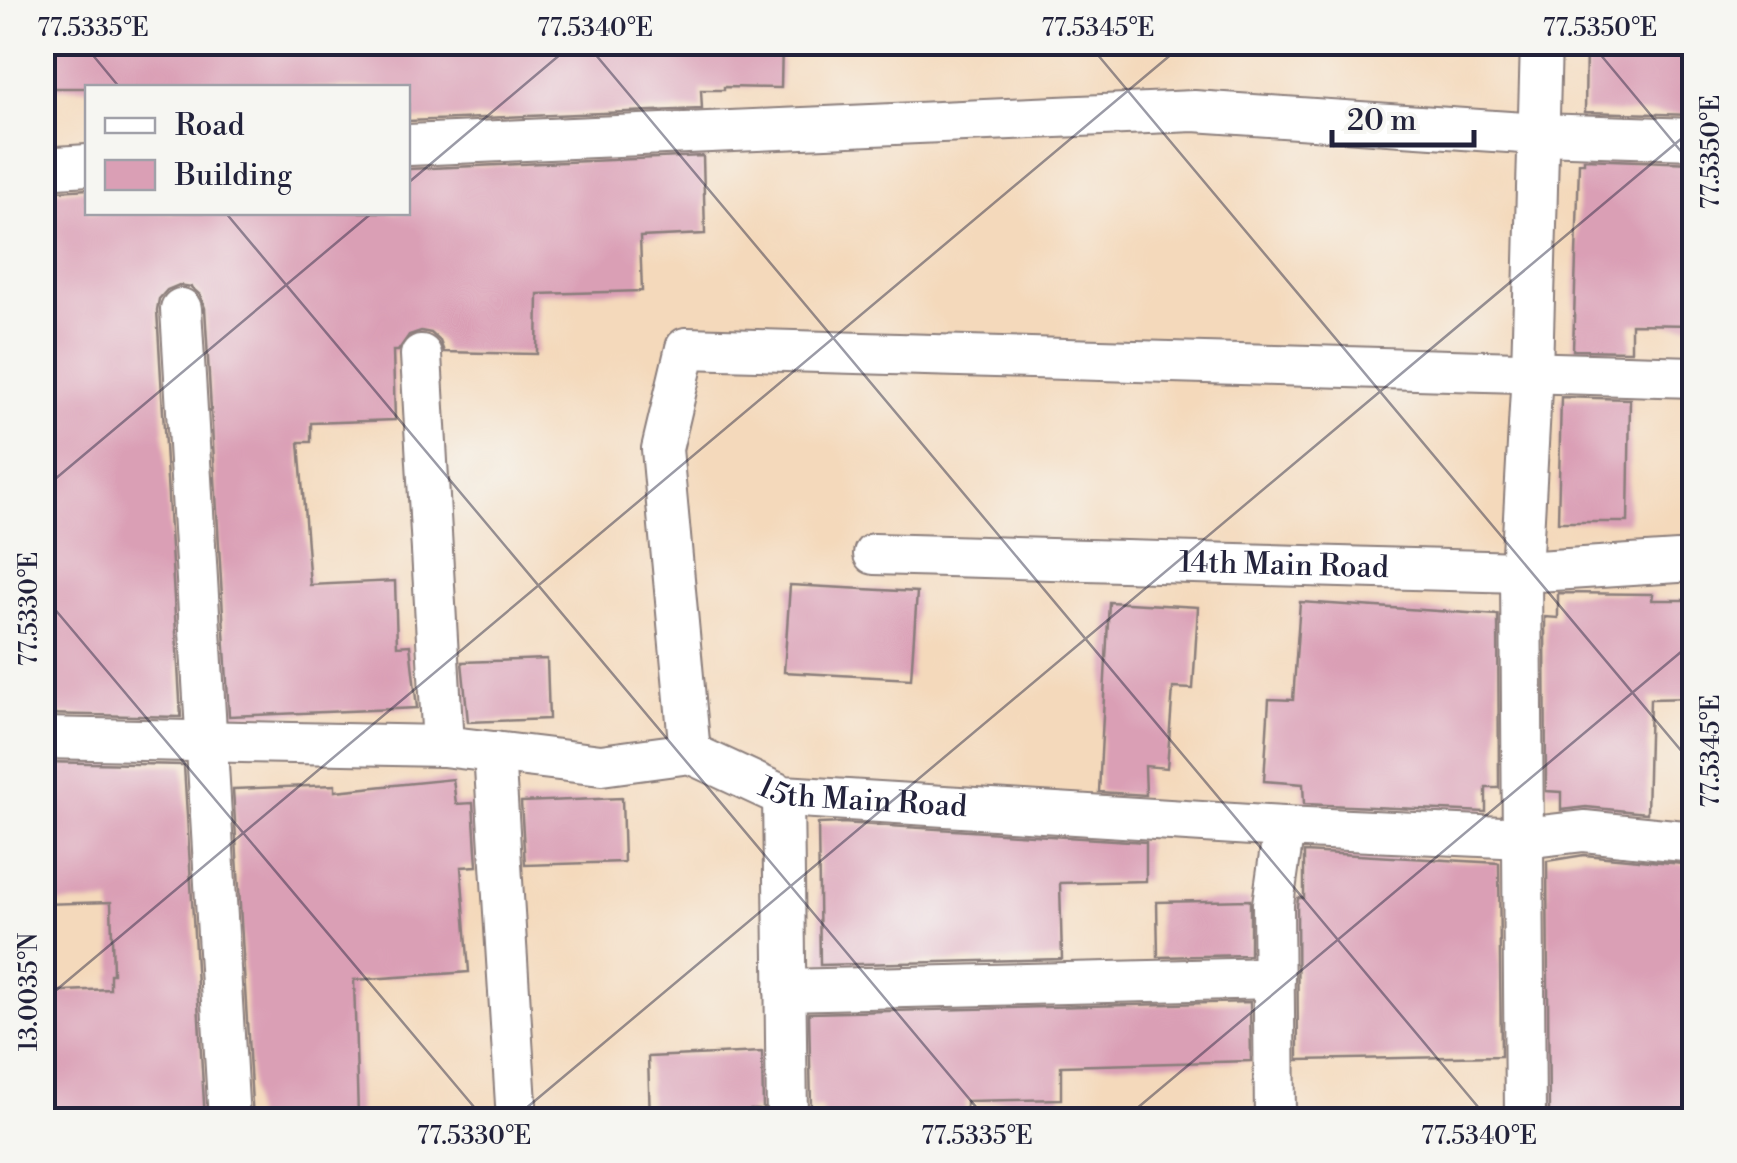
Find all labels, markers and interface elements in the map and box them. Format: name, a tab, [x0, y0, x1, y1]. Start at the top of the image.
text: 77.5335°E	[37, 13, 149, 44]
text: 77.5340°E	[537, 13, 653, 44]
text: 77.5345°E	[1041, 13, 1155, 44]
text: 77.5350°E	[1543, 13, 1657, 44]
legend	[85, 85, 410, 215]
scale bar	[1332, 85, 1474, 147]
text: 77.5350°E	[1696, 95, 1727, 209]
text: 20 m	[1347, 102, 1416, 140]
text: Road	[175, 107, 245, 145]
text: Building	[174, 157, 293, 195]
street label: 14th Main Road	[1178, 543, 1389, 587]
text: 77.5330°E	[14, 552, 45, 666]
text: 77.5345°E	[1696, 694, 1727, 808]
street label: 15th Main Road	[752, 768, 968, 826]
text: 13.0035°N	[14, 932, 45, 1051]
text: 77.5330°E	[417, 1121, 531, 1152]
text: 77.5335°E	[921, 1121, 1033, 1152]
text: 77.5340°E	[1421, 1121, 1537, 1152]

